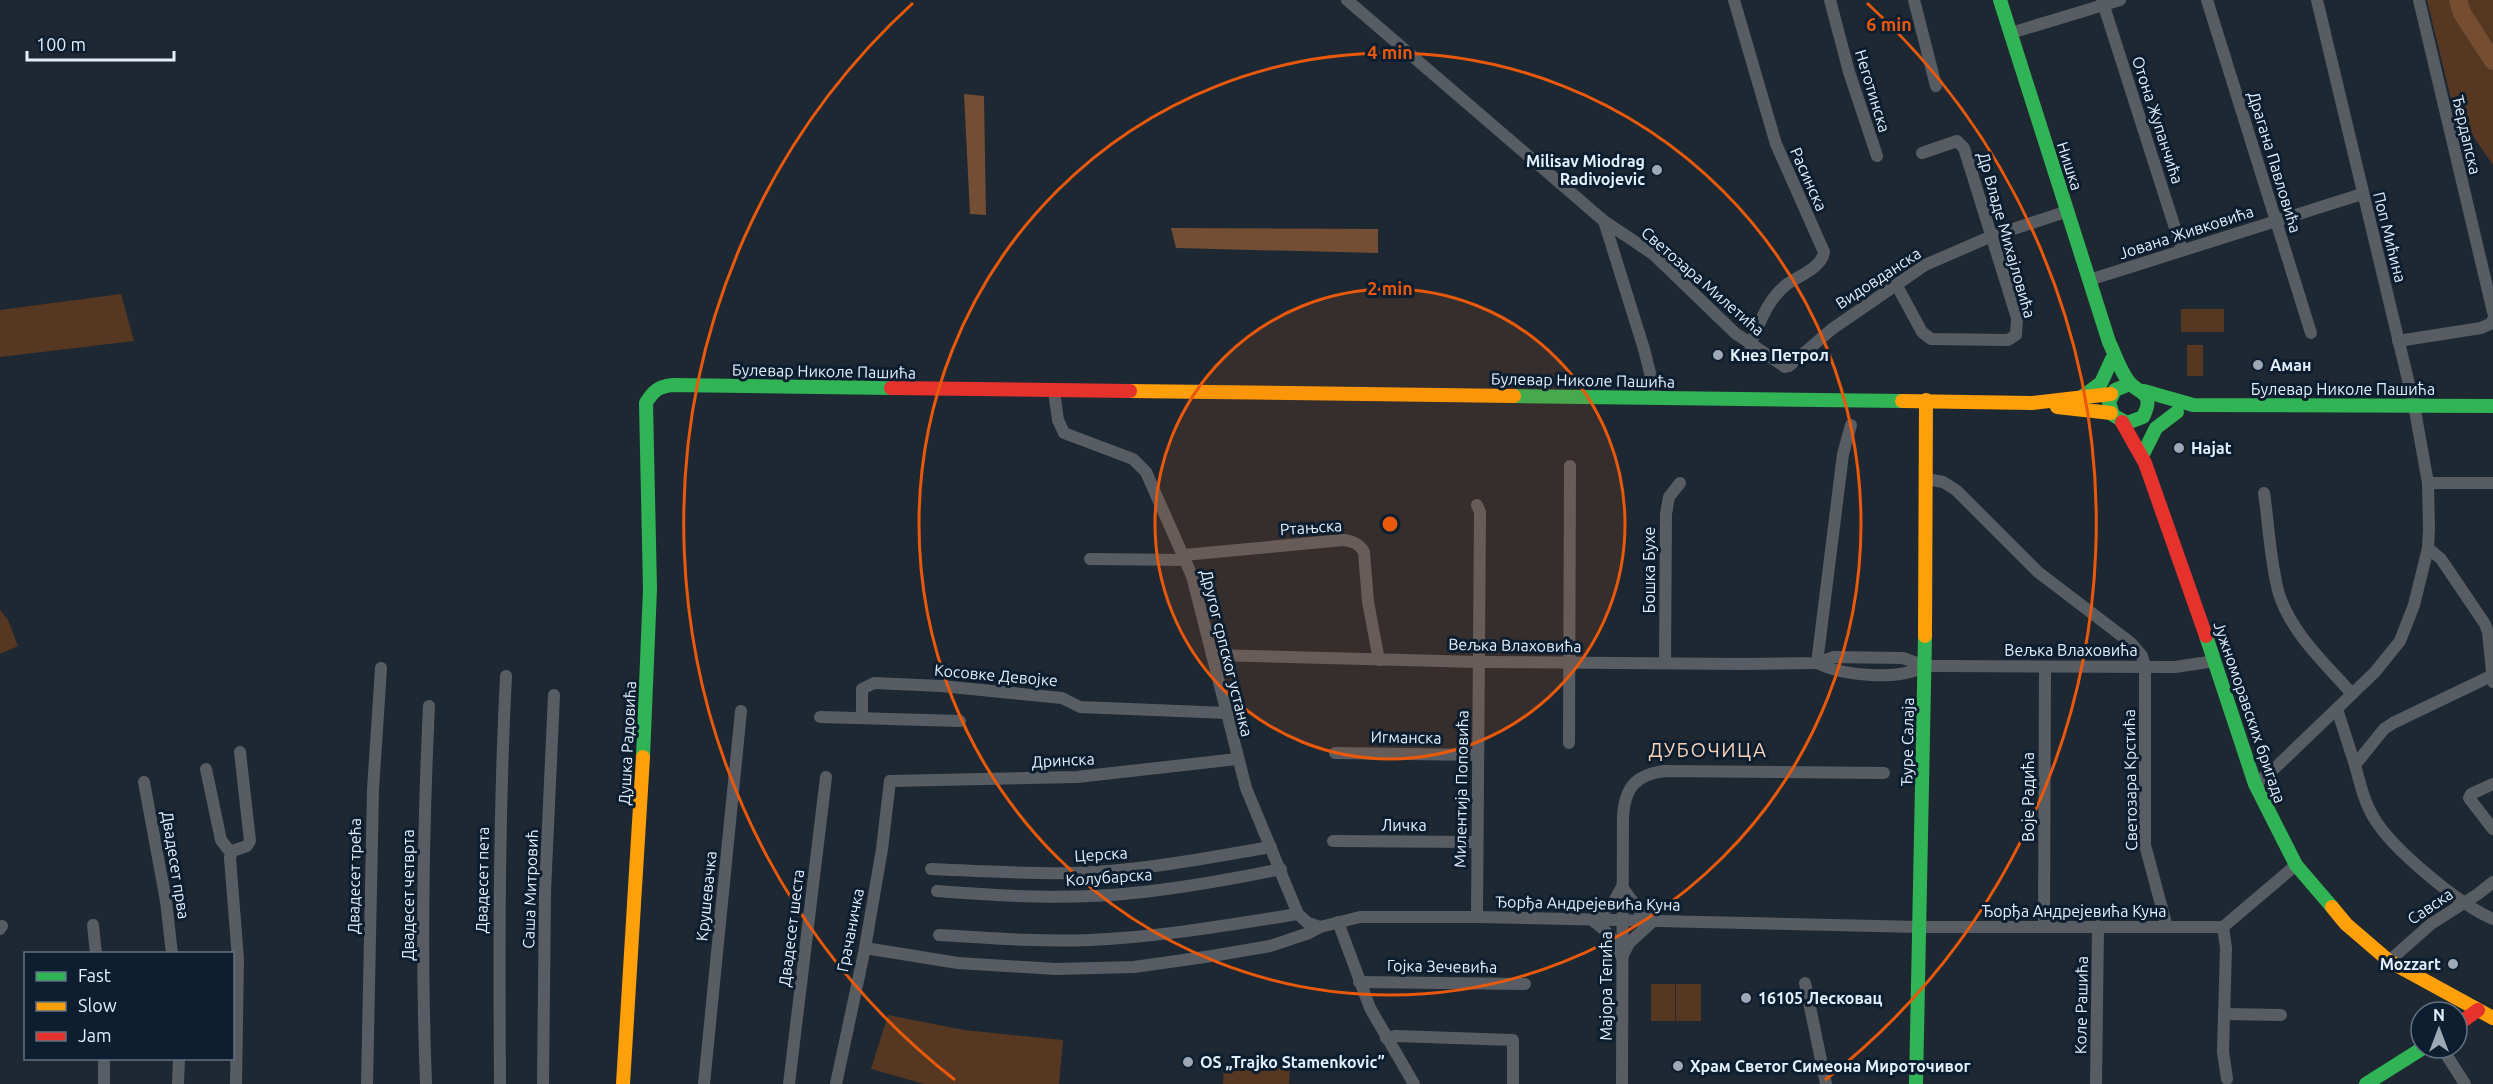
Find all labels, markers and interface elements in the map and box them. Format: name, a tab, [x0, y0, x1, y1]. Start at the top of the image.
text: 6 min	[1866, 14, 1912, 34]
scale bar	[27, 24, 174, 62]
text: 100 m	[36, 34, 86, 54]
text: 4 min	[1367, 42, 1413, 62]
street label: Неготинска	[1852, 47, 1894, 135]
street label: Отона Жупанчића	[2129, 54, 2187, 186]
street label: Драгана Павловића	[2245, 89, 2305, 235]
street label: Ђердапска	[2449, 94, 2485, 176]
street label: Нишка	[2054, 139, 2086, 193]
street label: Расинска	[1787, 144, 1831, 214]
street label: Др Владе Михајловића	[1975, 150, 2039, 320]
place label: Milisav Miodrag Radivojevic	[1526, 152, 1645, 188]
marker: Milisav Miodrag Radivojevic	[1650, 163, 1664, 177]
street label: Поп Мићина	[2370, 190, 2410, 284]
street label: Јована Живковића	[2116, 202, 2256, 262]
street label: Светозара Милетића	[1638, 223, 1768, 339]
street label: Видовданска	[1832, 244, 1924, 312]
text: 2 min	[1367, 278, 1413, 298]
place label: Кнез Петрол	[1730, 346, 1829, 364]
marker: Кнез Петрол	[1711, 348, 1725, 362]
place label: Аман	[2270, 356, 2311, 374]
marker: Аман	[2251, 358, 2265, 372]
street label: Булевар Николе Пашића	[732, 360, 916, 382]
street label: Булевар Николе Пашића	[1491, 369, 1675, 391]
street label: Булевар Николе Пашића	[2251, 380, 2435, 398]
place label: Hajat	[2191, 439, 2232, 457]
marker: Hajat	[2172, 441, 2186, 455]
centre of rings	[1380, 514, 1400, 534]
street label: Ртањска	[1279, 516, 1343, 538]
street label: Бошка Бухе	[1640, 527, 1658, 613]
street label: Другог српског устанка	[1198, 568, 1256, 738]
street label: Јужноморавских бригада	[2210, 619, 2290, 805]
street label: Вељка Влаховића	[1448, 635, 1582, 655]
street label: Вељка Влаховића	[2004, 641, 2138, 659]
street label: Косовке Девојке	[934, 661, 1058, 689]
street label: Душка Радовића	[615, 680, 639, 806]
street label: Ђуре Салаја	[1897, 697, 1917, 787]
street label: Светозара Крстића	[2120, 709, 2140, 851]
street label: Милентија Поповића	[1451, 710, 1471, 868]
street label: Игманска	[1370, 727, 1442, 747]
district label: ДУБОЧИЦА	[1648, 738, 1768, 761]
street label: Дринска	[1031, 749, 1095, 771]
street label: Воје Радића	[2019, 752, 2037, 842]
street label: Двадесет прва	[159, 810, 193, 920]
street label: Личка	[1381, 816, 1427, 834]
street label: Двадесет трећа	[344, 818, 364, 934]
street label: Двадесет пета	[472, 826, 492, 934]
street label: Двадесет четврта	[399, 829, 417, 961]
street label: Саша Митровић	[519, 829, 541, 949]
street label: Церска	[1074, 843, 1128, 865]
street label: Крушевачка	[692, 850, 720, 942]
street label: Колубарска	[1065, 865, 1153, 889]
street label: Двадесет шеста	[775, 868, 807, 988]
street label: Савска	[2404, 884, 2456, 928]
street label: Грачаничка	[833, 887, 867, 973]
street label: Ђорђа Андрејевића Куна	[1495, 892, 1681, 914]
street label: Ђорђа Андрејевића Куна	[1981, 902, 2167, 920]
street label: Мајора Тепића	[1597, 931, 1615, 1041]
legend	[24, 952, 234, 1060]
place label: Mozzart	[2380, 955, 2441, 973]
street label: Гојка Зечевића	[1387, 956, 1497, 976]
street label: Коле Рашића	[2071, 956, 2091, 1054]
marker: Mozzart	[2446, 957, 2460, 971]
text: Fast	[78, 965, 111, 985]
place label: 16105 Лесковац	[1758, 989, 1883, 1007]
marker: 16105 Лесковац	[1739, 991, 1753, 1005]
text: Slow	[78, 995, 117, 1015]
north arrow	[2409, 1000, 2469, 1060]
text: N	[2433, 1006, 2445, 1024]
text: Jam	[78, 1025, 112, 1045]
place label: OS „Trajko Stamenkovic”	[1200, 1053, 1385, 1071]
marker: OS „Trajko Stamenkovic”	[1181, 1055, 1195, 1069]
place label: Храм Светог Симеона Мироточивог	[1690, 1057, 1971, 1075]
marker: Храм Светог Симеона Мироточивог	[1671, 1059, 1685, 1073]

